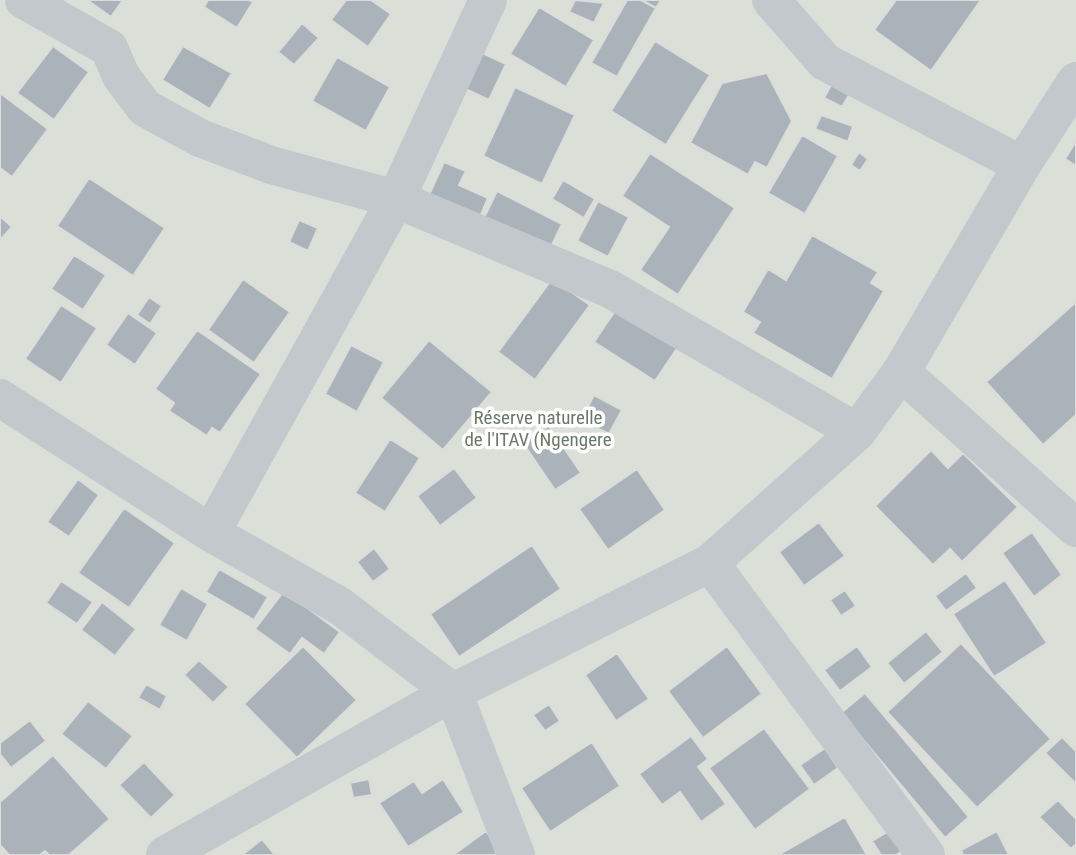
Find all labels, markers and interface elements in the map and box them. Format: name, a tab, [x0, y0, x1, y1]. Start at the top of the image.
park label: Réserve naturelle de l'ITAV (Ngengere	[464, 406, 612, 451]

